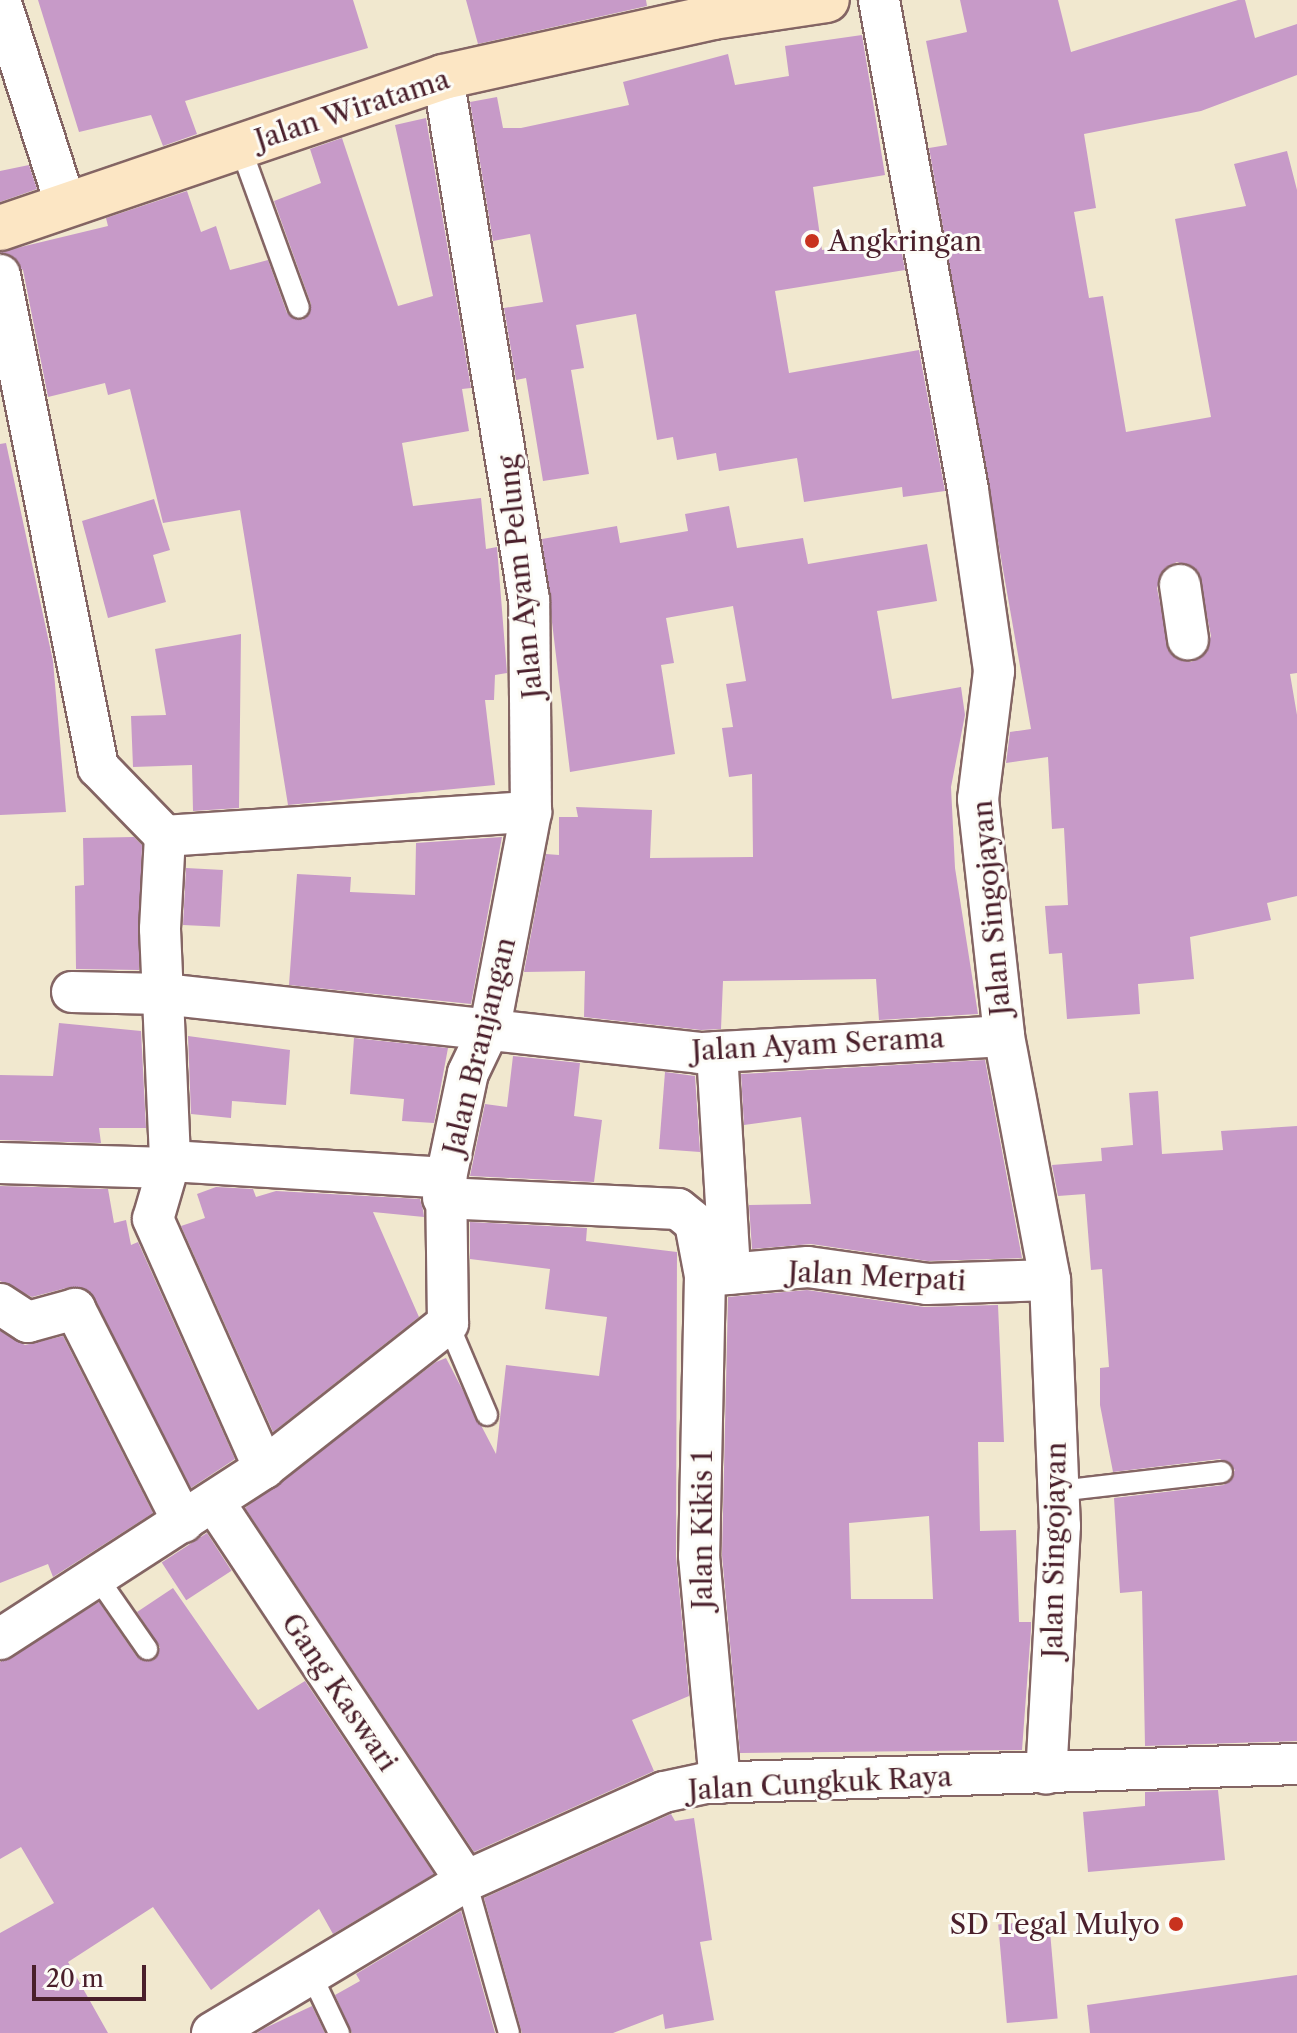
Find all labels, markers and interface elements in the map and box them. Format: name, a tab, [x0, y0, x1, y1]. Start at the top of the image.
street label: Jalan Wiratama	[250, 62, 454, 156]
place label: Angkringan	[828, 224, 982, 258]
marker: Angkringan	[803, 232, 821, 250]
street label: Jalan Ayam Pelung	[490, 453, 550, 701]
street label: Jalan Singojayan	[965, 799, 1017, 1017]
street label: Jalan Branjangan	[436, 934, 522, 1158]
street label: Jalan Ayam Serama	[690, 1021, 946, 1067]
street label: Jalan Merpati	[787, 1255, 967, 1297]
street label: Jalan Singojayan	[1035, 1442, 1073, 1658]
street label: Jalan Kikis 1	[685, 1451, 719, 1609]
street label: Gang Kaswari	[275, 1607, 405, 1777]
street label: Jalan Cungkuk Raya	[687, 1759, 953, 1807]
place label: SD Tegal Mulyo	[949, 1907, 1160, 1941]
marker: SD Tegal Mulyo	[1167, 1915, 1185, 1933]
scale bar	[36, 1949, 150, 1999]
text: 20 m	[46, 1964, 104, 1993]

